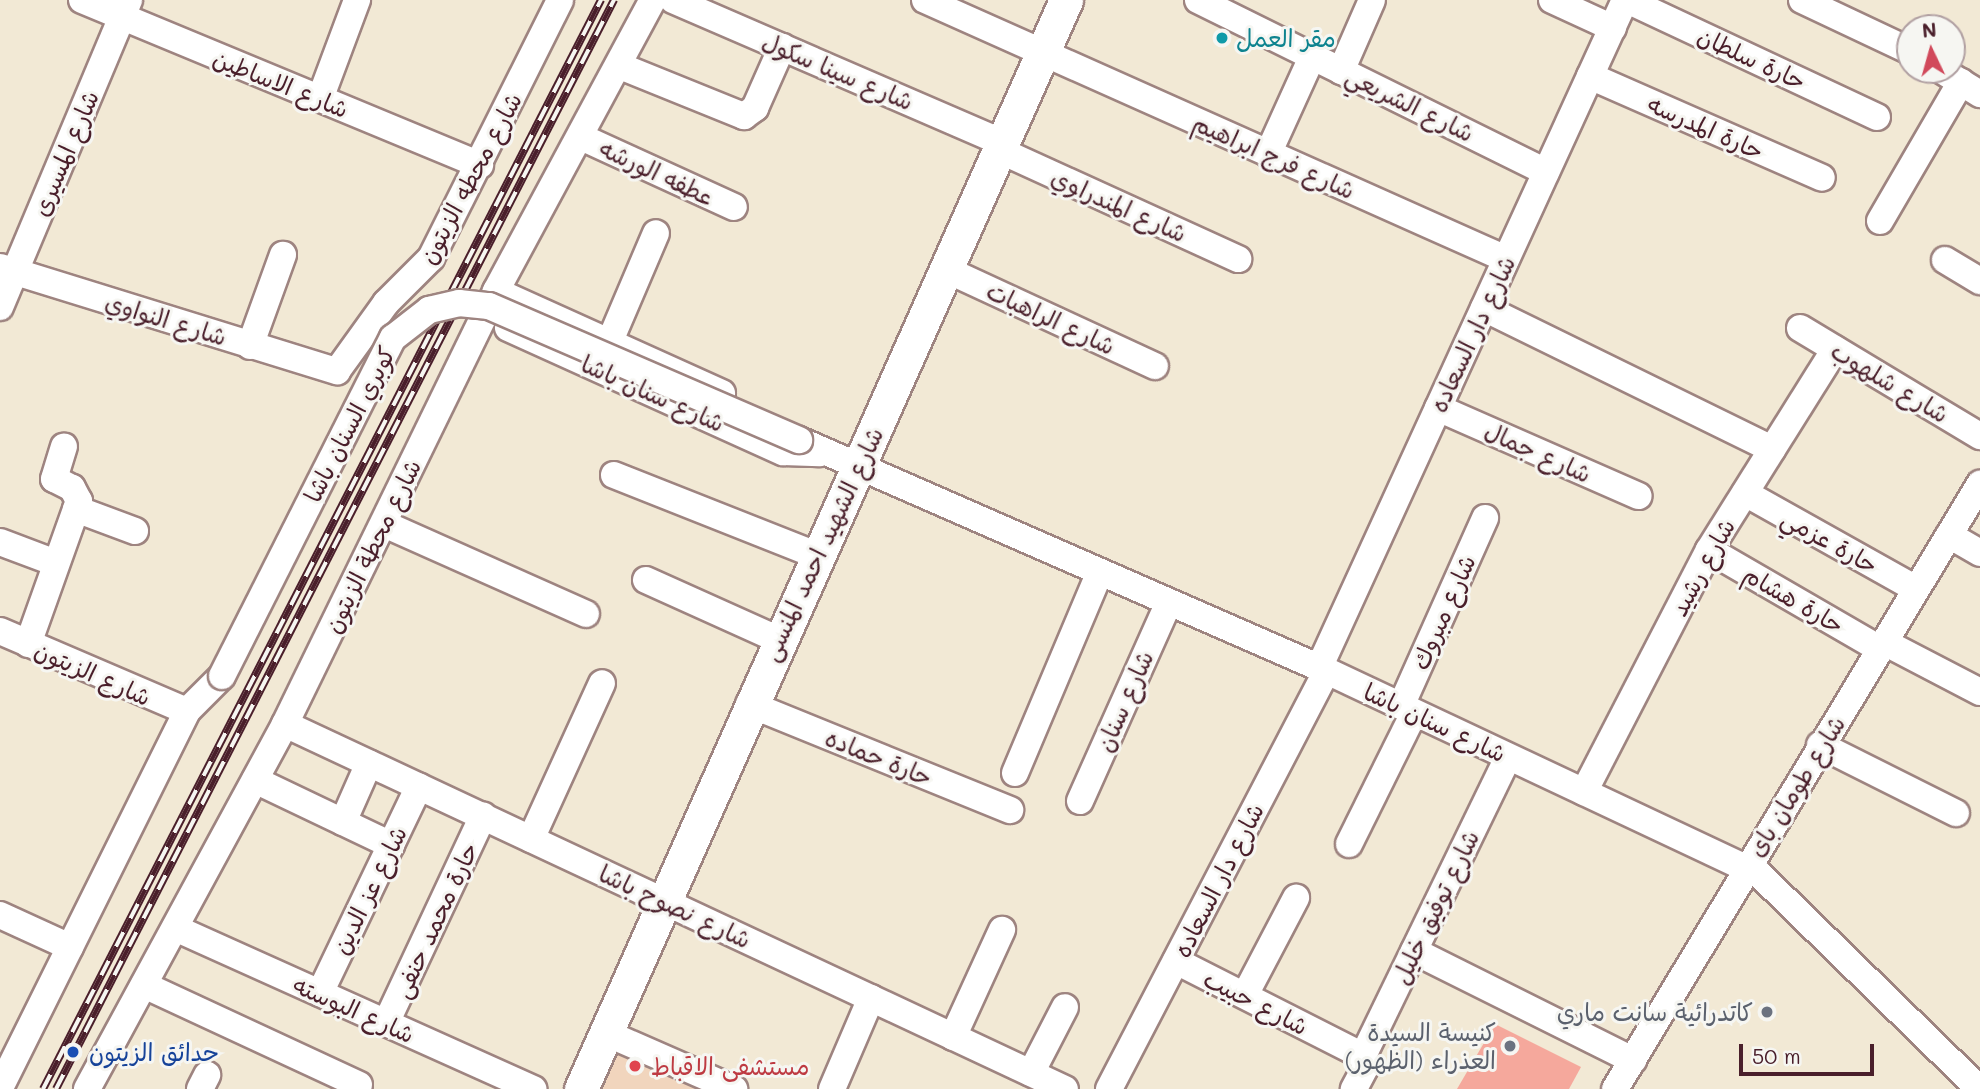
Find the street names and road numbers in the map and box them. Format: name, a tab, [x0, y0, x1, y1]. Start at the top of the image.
street label: حارة سلطان	[1693, 20, 1811, 96]
street label: شارع سينا سكول	[758, 26, 918, 116]
street label: شارع الاساطين	[209, 43, 353, 123]
street label: شارع الشريعي	[1341, 61, 1479, 147]
street label: شارع المسيرى	[26, 86, 104, 220]
street label: شارع محطه الزيتون	[413, 87, 527, 269]
street label: حارة المدرسه	[1644, 89, 1768, 165]
street label: شارع فرج ابراهيم	[1189, 107, 1359, 205]
street label: عطفه الورشه	[595, 133, 719, 211]
street label: شارع المندراوي	[1047, 162, 1191, 248]
street label: شارع دار السعاده	[1423, 251, 1521, 417]
street label: شارع الراهبات	[982, 276, 1120, 360]
street label: شارع النواوي	[102, 287, 230, 351]
street label: شارع شلهوب	[1826, 336, 1954, 428]
street label: كوبري السنان باشا	[297, 341, 401, 507]
street label: شارع سنان باشا	[577, 349, 729, 437]
street label: شارع جمال	[1480, 416, 1596, 488]
street label: شارع الشهيد احمد المنسى	[755, 423, 889, 665]
street label: شارع محطة الزيتون	[317, 454, 427, 638]
street label: حارة عزمي	[1777, 503, 1883, 579]
street label: شارع رشيد	[1664, 513, 1740, 621]
street label: شارع مبروك	[1405, 550, 1481, 674]
street label: حارة هشام	[1739, 559, 1849, 639]
street label: شارع الزيتون	[31, 635, 155, 711]
street label: شارع سنان	[1089, 646, 1159, 756]
street label: شارع سنان باشا	[1359, 676, 1511, 768]
street label: شارع طومان باى	[1741, 710, 1851, 862]
street label: حارة حماده	[821, 723, 937, 791]
street label: شارع دار السعاده	[1167, 798, 1269, 962]
street label: شارع عز الدين	[326, 821, 412, 959]
street label: شارع توفيق خليل	[1385, 825, 1485, 989]
street label: حارة محمد حنفى	[386, 838, 484, 1002]
street label: شارع نصوح باشا	[595, 858, 755, 954]
street label: شارع حبيب	[1199, 963, 1313, 1041]
street label: شارع البوسته	[289, 969, 419, 1049]

